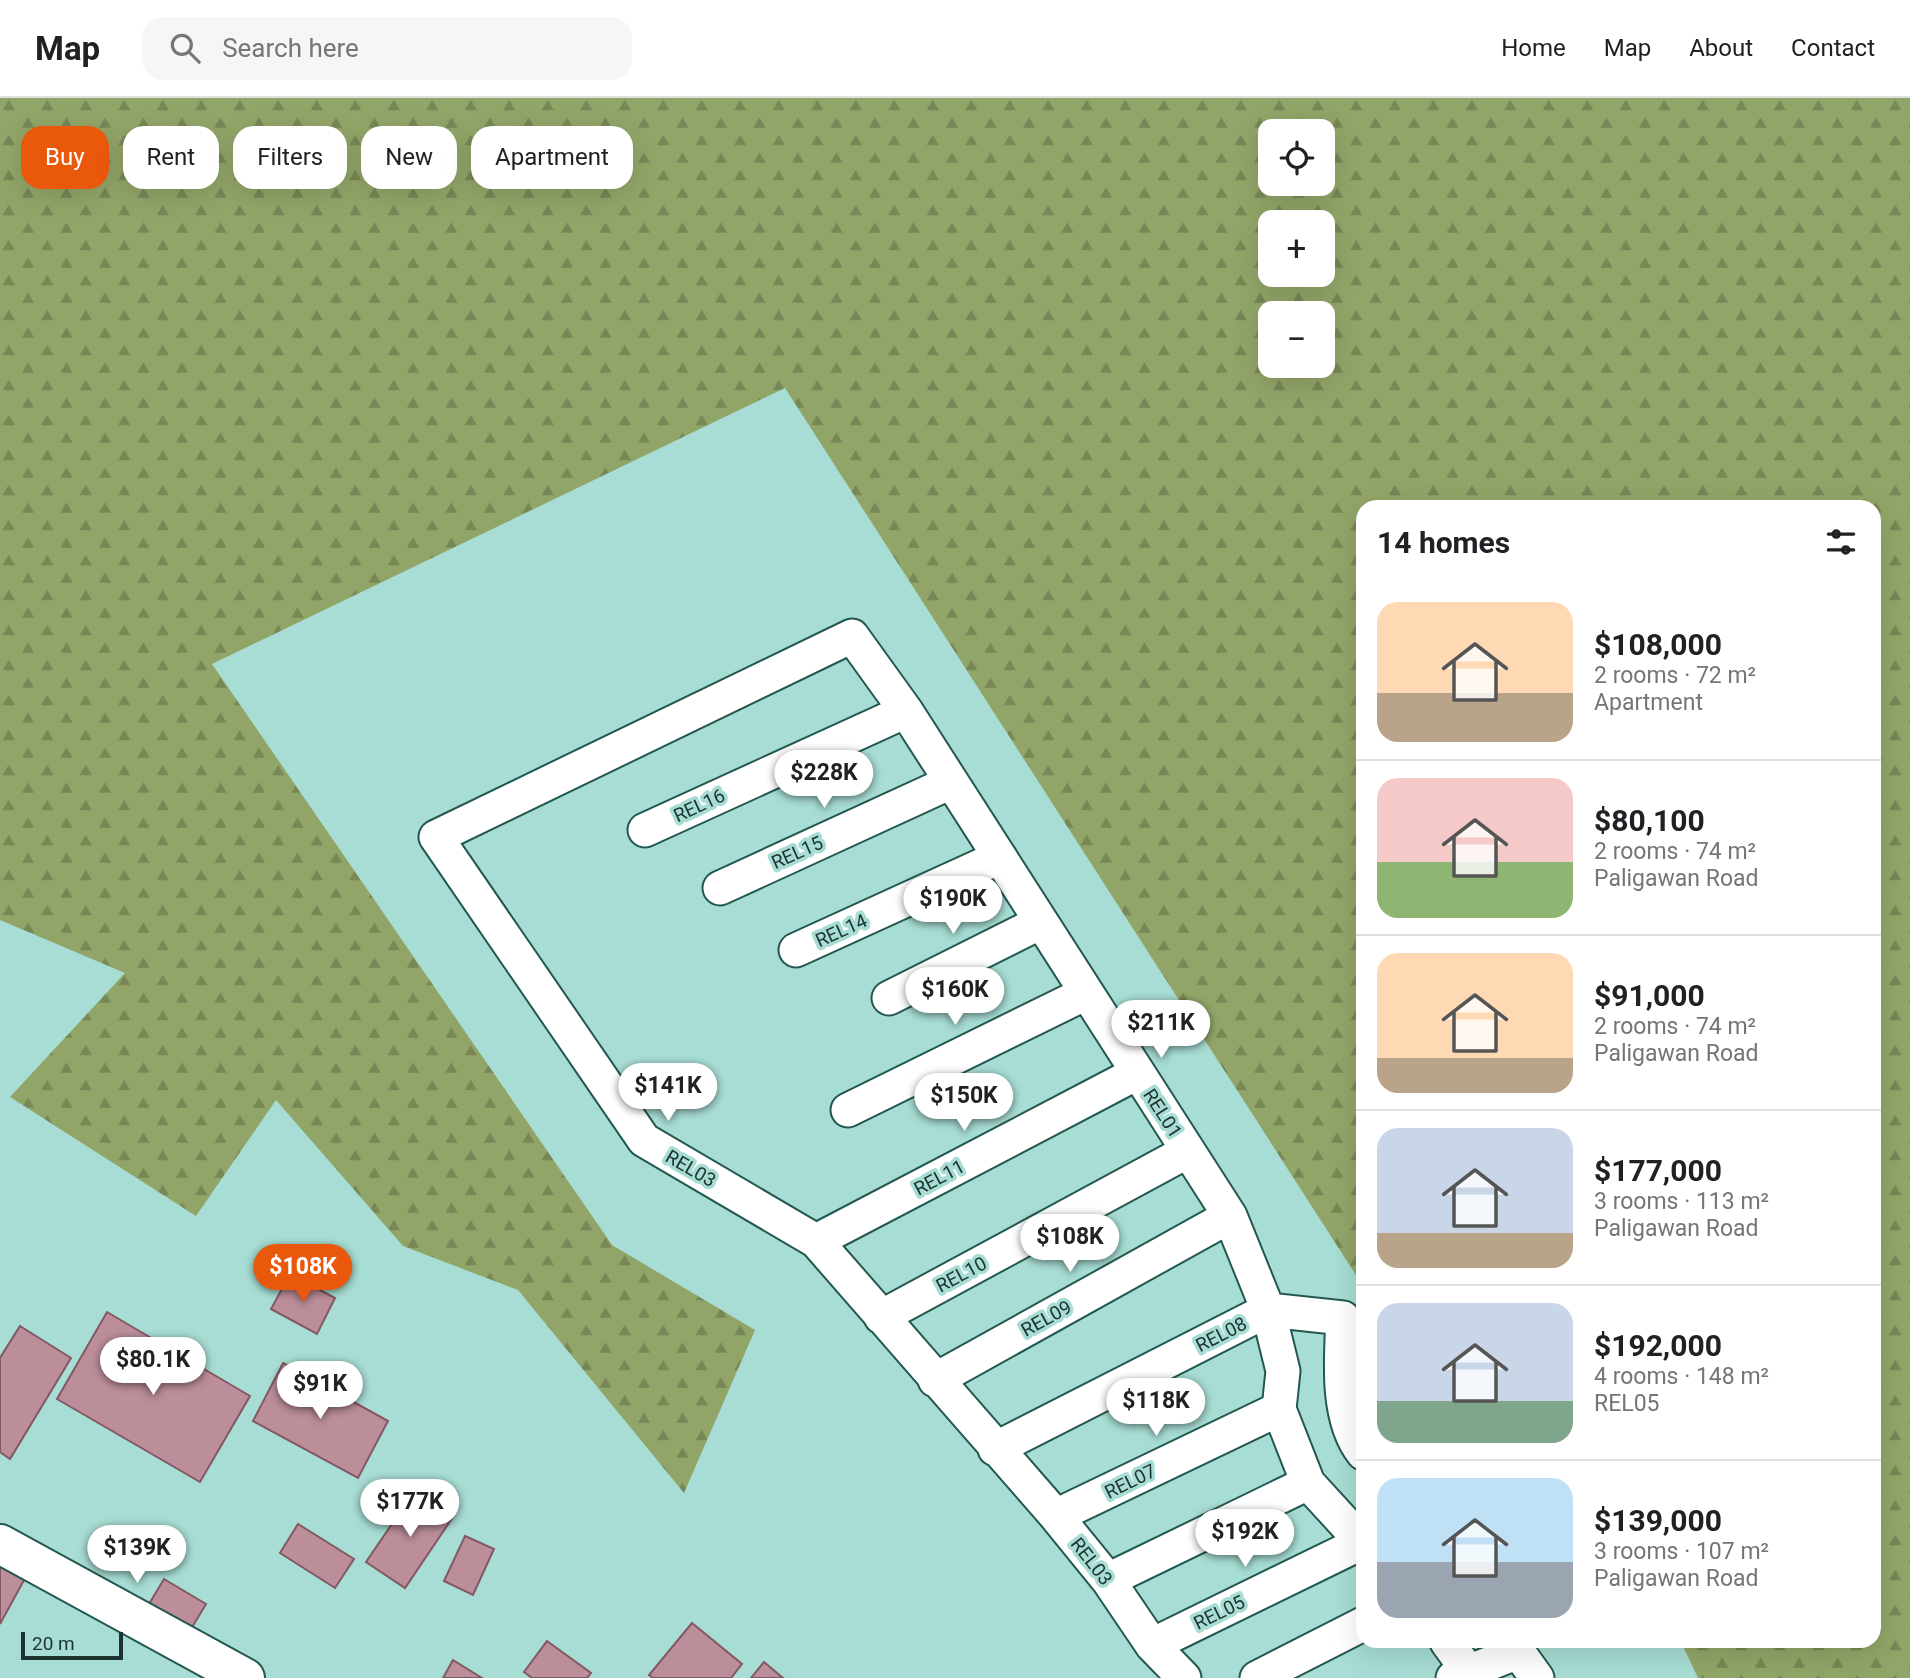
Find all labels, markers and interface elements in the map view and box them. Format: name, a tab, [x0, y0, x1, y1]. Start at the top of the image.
search box	[142, 17, 632, 80]
text: Map	[35, 29, 100, 68]
icon: search	[166, 29, 204, 67]
text: Search here	[222, 33, 359, 63]
text: Home	[1501, 34, 1566, 62]
text: Map	[1604, 34, 1651, 62]
text: About	[1689, 34, 1753, 62]
text: Contact	[1791, 34, 1875, 62]
map controls	[1258, 119, 1335, 378]
button: locate	[1258, 119, 1335, 196]
chip: Buy	[21, 126, 109, 189]
chip: Rent	[123, 126, 219, 189]
chip: Filters	[233, 126, 347, 189]
chip: New	[361, 126, 457, 189]
chip: Apartment	[471, 126, 633, 189]
button: +	[1258, 210, 1335, 287]
button: −	[1258, 301, 1335, 378]
icon: filters	[1822, 523, 1860, 561]
text: 14 homes	[1377, 525, 1510, 560]
text: $108,000	[1594, 627, 1722, 662]
icon: home	[1433, 630, 1517, 714]
text: 2 rooms · 72 m²	[1594, 662, 1756, 689]
text: Apartment	[1594, 689, 1703, 716]
pin: $228K	[775, 750, 873, 810]
text: $228K	[790, 759, 858, 786]
street label: REL16	[670, 784, 729, 827]
text: $80,100	[1594, 803, 1705, 838]
icon: home	[1433, 806, 1517, 890]
street label: REL15	[768, 831, 827, 874]
text: 2 rooms · 74 m²	[1594, 838, 1756, 865]
text: Paligawan Road	[1594, 865, 1758, 892]
pin: $190K	[904, 876, 1002, 936]
text: $190K	[919, 885, 987, 912]
street label: REL14	[812, 909, 871, 952]
pin: $160K	[906, 968, 1004, 1027]
text: $160K	[921, 976, 989, 1003]
text: $91,000	[1594, 978, 1705, 1013]
icon: home	[1433, 981, 1517, 1065]
pin: $211K	[1112, 1000, 1210, 1060]
text: $211K	[1127, 1009, 1195, 1036]
text: 2 rooms · 74 m²	[1594, 1013, 1756, 1040]
text: Paligawan Road	[1594, 1040, 1758, 1067]
pin: $141K	[619, 1063, 717, 1123]
text: $141K	[634, 1072, 702, 1099]
pin: $150K	[915, 1074, 1013, 1133]
text: $150K	[930, 1082, 998, 1109]
street label: REL01	[1138, 1084, 1187, 1142]
street label: REL03	[662, 1145, 720, 1192]
text: $177,000	[1594, 1153, 1722, 1188]
street label: REL11	[910, 1155, 969, 1200]
icon: home	[1433, 1156, 1517, 1240]
text: 3 rooms · 113 m²	[1594, 1188, 1769, 1215]
pin: $108K	[1021, 1214, 1119, 1274]
text: Paligawan Road	[1594, 1215, 1758, 1242]
text: $108K	[1036, 1223, 1104, 1250]
pin: $108K	[254, 1244, 352, 1304]
street label: REL10	[932, 1252, 991, 1297]
text: $108K	[269, 1253, 337, 1280]
street label: REL09	[1017, 1295, 1075, 1342]
street label: REL08	[1192, 1312, 1251, 1357]
text: $192,000	[1594, 1328, 1722, 1363]
icon: home	[1433, 1331, 1517, 1415]
pin: $80.1K	[96, 1338, 210, 1397]
text: $80.1K	[116, 1346, 190, 1373]
pin: $91K	[279, 1362, 361, 1421]
text: 4 rooms · 148 m²	[1594, 1363, 1769, 1390]
text: $91K	[293, 1370, 347, 1397]
pin: $118K	[1107, 1378, 1205, 1438]
text: $118K	[1122, 1387, 1190, 1414]
text: REL05	[1594, 1390, 1660, 1417]
street label: REL07	[1101, 1459, 1160, 1504]
pin: $177K	[361, 1480, 459, 1539]
text: $177K	[376, 1488, 444, 1515]
text: $139,000	[1594, 1503, 1722, 1538]
icon: home	[1433, 1506, 1517, 1590]
pin: $192K	[1196, 1510, 1294, 1569]
text: $192K	[1211, 1518, 1279, 1545]
pin: $139K	[88, 1526, 186, 1585]
street label: REL03	[1066, 1533, 1117, 1590]
text: $139K	[103, 1534, 171, 1561]
text: 3 rooms · 107 m²	[1594, 1538, 1769, 1565]
text: Paligawan Road	[1594, 1565, 1758, 1592]
street label: REL05	[1190, 1590, 1249, 1635]
scale bar	[21, 1629, 122, 1661]
text: 20 m	[32, 1632, 75, 1655]

